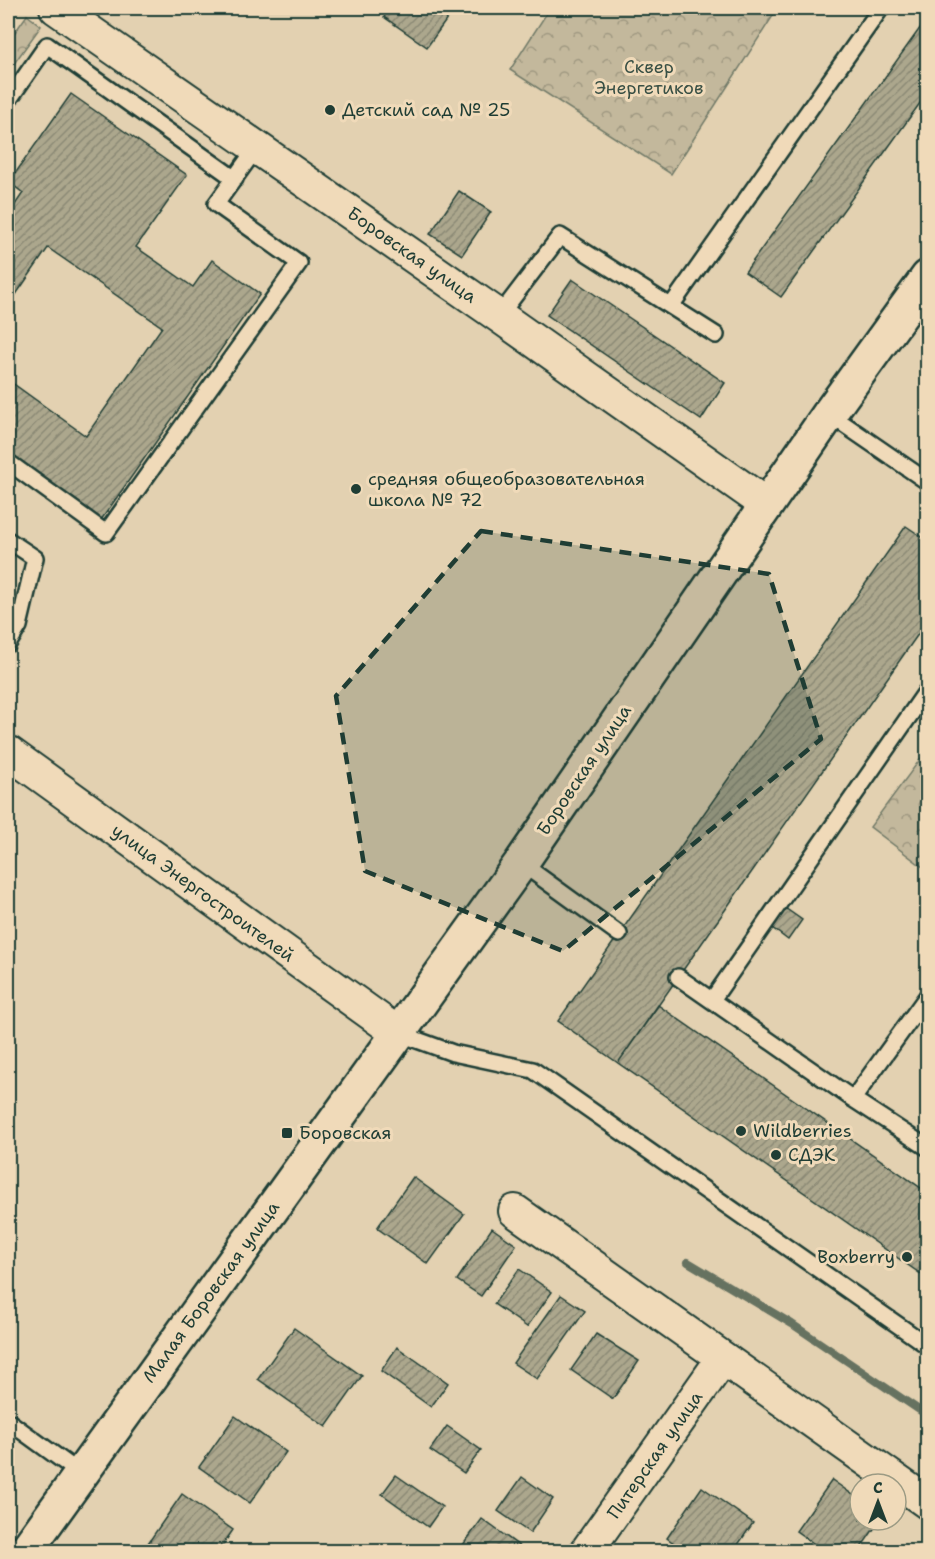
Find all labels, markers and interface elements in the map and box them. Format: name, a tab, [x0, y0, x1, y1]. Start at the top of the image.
park label: Сквер Энергетиков	[594, 55, 704, 100]
place label: Детский сад № 25	[342, 98, 510, 122]
marker: Детский сад № 25	[323, 103, 337, 117]
street label: Боровская улица	[343, 201, 481, 309]
place label: средняя общеобразовательная школа № 72	[368, 467, 645, 512]
marker: средняя общеобразовательная школа № 72	[349, 482, 363, 496]
street label: Боровская улица	[531, 700, 637, 840]
street label: улица Энергостроителей	[107, 818, 299, 968]
place label: Wildberries	[753, 1119, 852, 1143]
place label: Боровская	[299, 1121, 391, 1145]
marker: Wildberries	[734, 1124, 748, 1138]
marker: Боровская	[280, 1126, 294, 1140]
place label: СДЭК	[788, 1143, 836, 1167]
marker: СДЭК	[769, 1148, 783, 1162]
street label: Малая Боровская улица	[137, 1196, 285, 1388]
place label: Boxberry	[817, 1245, 895, 1269]
marker: Boxberry	[900, 1250, 914, 1264]
street label: Питерская улица	[602, 1386, 708, 1524]
north arrow	[848, 1472, 908, 1532]
text: С	[873, 1477, 883, 1498]

